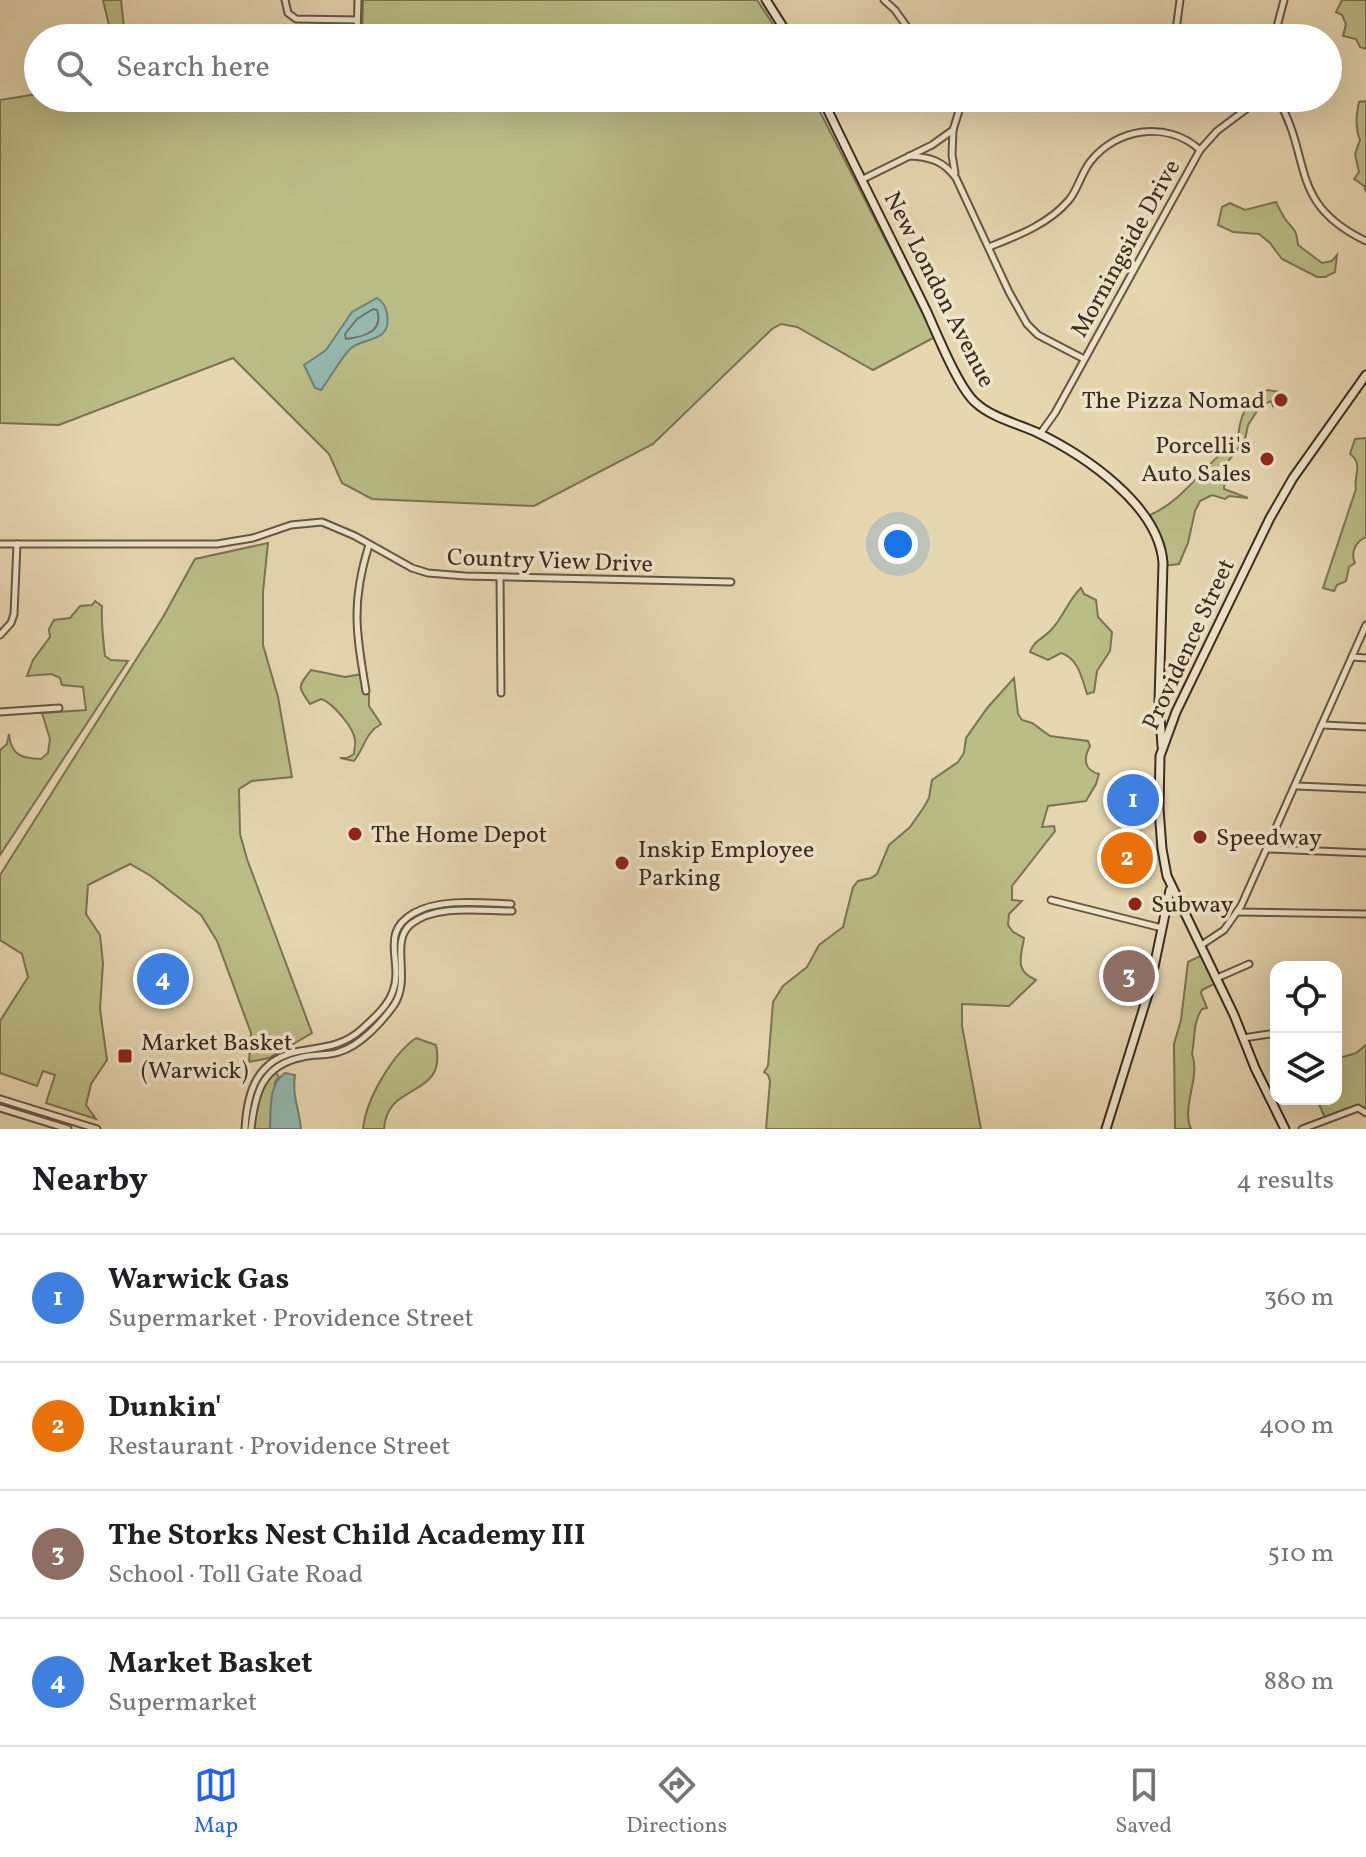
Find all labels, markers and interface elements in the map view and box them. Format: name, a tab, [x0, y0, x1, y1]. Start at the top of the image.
search box	[24, 24, 1342, 112]
icon: search	[52, 46, 96, 90]
text: Search here	[116, 47, 270, 89]
street label: Morningside Drive	[1064, 154, 1190, 344]
street label: New London Avenue	[874, 186, 1002, 394]
place label: The Pizza Nomad	[1082, 385, 1265, 419]
marker: The Pizza Nomad	[1272, 391, 1290, 409]
place label: Porcelli's Auto Sales	[1141, 430, 1251, 492]
marker: Porcelli's Auto Sales	[1258, 450, 1276, 468]
your location	[878, 524, 918, 564]
street label: Country View Drive	[446, 541, 653, 583]
street label: Providence Street	[1135, 554, 1244, 736]
pin: 1	[1107, 770, 1159, 830]
place label: The Home Depot	[371, 819, 547, 853]
place label: Speedway	[1216, 822, 1322, 856]
marker: The Home Depot	[346, 825, 364, 843]
pin: 2	[1101, 828, 1153, 888]
marker: Speedway	[1191, 828, 1209, 846]
place label: Inskip Employee Parking	[638, 834, 814, 896]
marker: Inskip Employee Parking	[613, 854, 631, 872]
place label: Subway	[1151, 889, 1233, 923]
marker: Subway	[1126, 895, 1144, 913]
pin: 3	[1103, 946, 1155, 1006]
pin: 4	[137, 949, 189, 1009]
map controls	[1270, 961, 1342, 1105]
button: locate	[1270, 961, 1342, 1033]
place label: Market Basket (Warwick)	[141, 1027, 292, 1089]
button: layers	[1270, 1033, 1342, 1105]
marker: Market Basket (Warwick)	[116, 1047, 134, 1065]
text: Nearby	[32, 1158, 148, 1205]
text: 4 results	[1236, 1163, 1334, 1199]
text: Warwick Gas	[108, 1259, 289, 1301]
text: 1	[53, 1280, 63, 1316]
text: 360 m	[1264, 1280, 1334, 1316]
text: Supermarket · Providence Street	[108, 1301, 474, 1337]
text: Dunkin'	[108, 1387, 222, 1429]
text: 2	[51, 1408, 65, 1444]
text: 400 m	[1259, 1408, 1334, 1444]
text: Restaurant · Providence Street	[108, 1429, 450, 1465]
text: The Storks Nest Child Academy III	[108, 1515, 585, 1557]
text: 3	[51, 1536, 65, 1572]
text: 510 m	[1268, 1536, 1334, 1572]
text: School · Toll Gate Road	[108, 1557, 363, 1593]
text: Market Basket	[108, 1643, 313, 1685]
text: 4	[50, 1664, 66, 1700]
text: 880 m	[1264, 1664, 1334, 1700]
text: Supermarket	[108, 1685, 257, 1721]
tab: Map	[194, 1763, 238, 1842]
tab: Directions	[626, 1763, 727, 1842]
tab: Saved	[1115, 1763, 1172, 1842]

